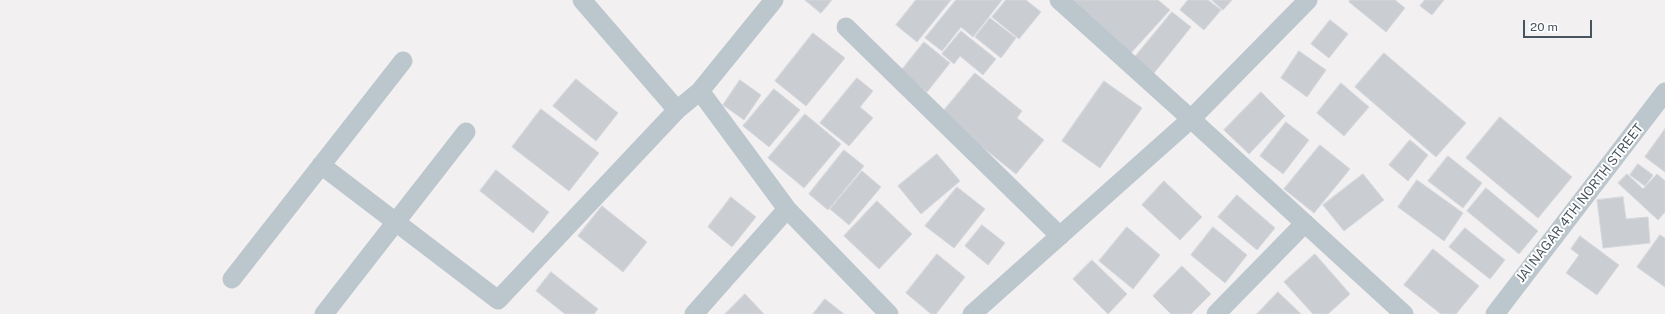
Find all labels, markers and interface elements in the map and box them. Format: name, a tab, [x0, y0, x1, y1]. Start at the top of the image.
scale bar	[1525, 12, 1594, 38]
text: 20 m	[1530, 20, 1558, 34]
street label: JAI NAGAR 4TH NORTH STREET	[1513, 121, 1647, 285]

